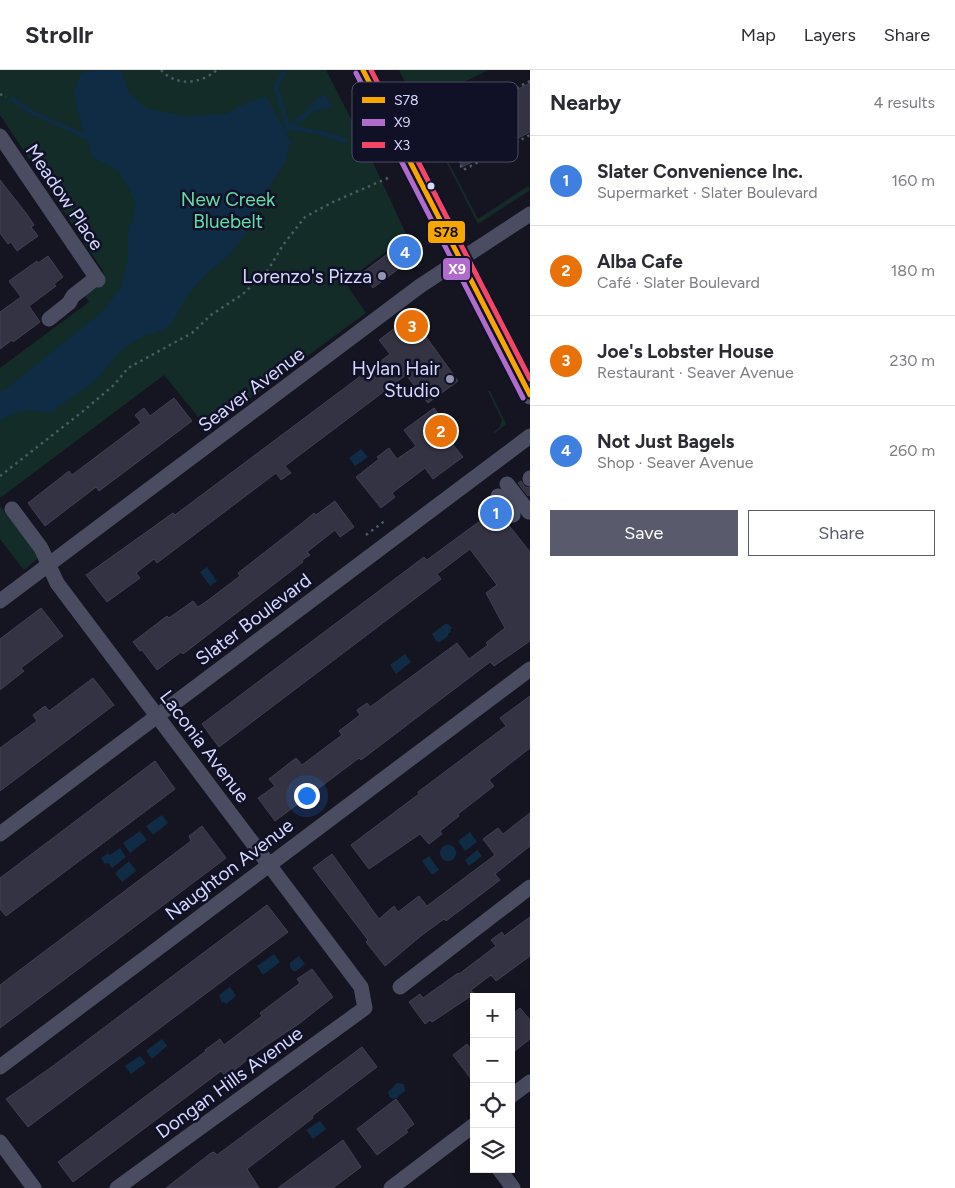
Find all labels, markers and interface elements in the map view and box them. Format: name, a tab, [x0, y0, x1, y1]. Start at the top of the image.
text: Strollr	[25, 20, 93, 49]
text: Map	[741, 24, 776, 46]
text: Layers	[804, 24, 856, 46]
text: Share	[884, 24, 930, 46]
legend	[352, 82, 518, 162]
text: Nearby	[550, 90, 621, 115]
text: S78	[394, 92, 419, 109]
text: 4 results	[874, 93, 935, 112]
text: X9	[394, 114, 411, 131]
text: X3	[394, 137, 410, 154]
street label: Meadow Place	[21, 140, 109, 255]
text: Slater Convenience Inc.	[597, 160, 803, 183]
text: 1	[563, 171, 569, 190]
text: 160 m	[892, 171, 935, 190]
unlabelled marker	[426, 181, 436, 191]
text: Supermarket · Slater Boulevard	[597, 183, 818, 202]
park label: New Creek Bluebelt	[181, 188, 276, 233]
line badge: S78	[427, 220, 466, 244]
text: S78	[434, 224, 458, 241]
pin: 4	[389, 233, 421, 271]
text: Alba Cafe	[597, 250, 683, 273]
line badge: X9	[442, 257, 471, 281]
text: X9	[448, 261, 466, 278]
text: 2	[561, 261, 571, 280]
text: 180 m	[891, 261, 935, 280]
place label: Lorenzo's Pizza	[242, 265, 372, 288]
marker: Lorenzo's Pizza	[376, 270, 388, 282]
text: Café · Slater Boulevard	[597, 273, 760, 292]
pin: 3	[396, 307, 428, 345]
text: Joe's Lobster House	[597, 340, 774, 363]
street label: Seaver Avenue	[194, 342, 309, 437]
text: 3	[562, 351, 570, 370]
text: 230 m	[890, 351, 935, 370]
place label: Hylan Hair Studio	[352, 357, 441, 402]
text: Restaurant · Seaver Avenue	[597, 363, 794, 382]
marker: Hylan Hair Studio	[444, 373, 456, 385]
pin: 2	[425, 412, 457, 450]
text: Not Just Bagels	[597, 430, 734, 453]
text: 4	[561, 441, 571, 460]
text: 260 m	[889, 441, 935, 460]
text: Shop · Seaver Avenue	[597, 453, 753, 472]
pin: 1	[480, 494, 512, 532]
button: Save	[550, 510, 738, 556]
button: Share	[748, 510, 935, 556]
street label: Slater Boulevard	[191, 569, 316, 670]
street label: Laconia Avenue	[155, 686, 254, 807]
your location	[294, 783, 320, 809]
street label: Naughton Avenue	[161, 814, 298, 925]
map controls	[470, 993, 515, 1173]
button: +	[470, 993, 515, 1038]
street label: Dongan Hills Avenue	[151, 1021, 307, 1143]
button: −	[470, 1038, 515, 1083]
button: locate	[470, 1083, 515, 1128]
button: layers	[470, 1128, 515, 1173]

